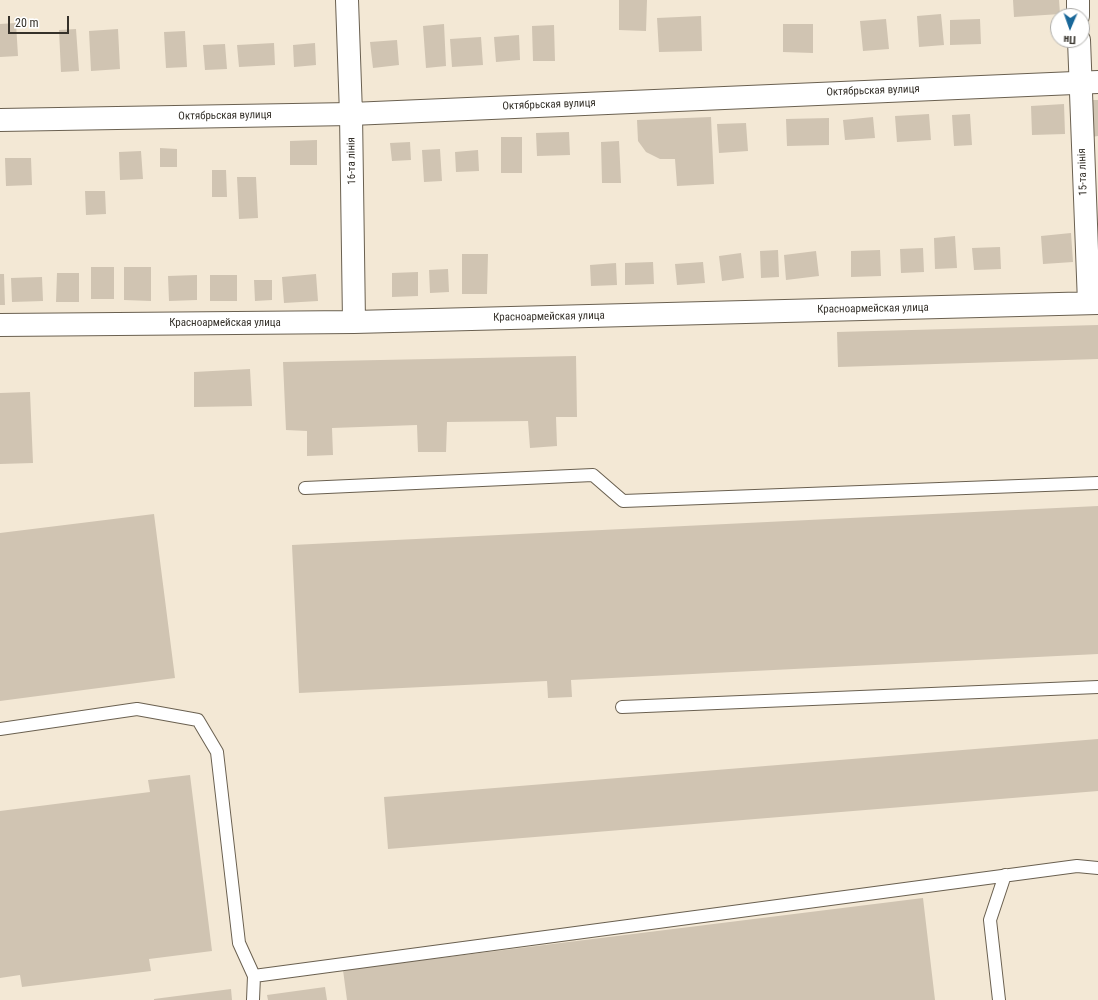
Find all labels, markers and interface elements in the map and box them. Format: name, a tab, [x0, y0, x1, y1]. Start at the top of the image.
scale bar	[10, 8, 71, 34]
north arrow	[1050, 8, 1090, 48]
text: 20 m	[15, 16, 39, 30]
text: Пн	[1063, 33, 1076, 46]
street label: Октябрьская вулиця	[826, 83, 920, 99]
street label: Октябрьская вулиця	[502, 97, 596, 113]
street label: Октябрьская вулиця	[178, 109, 272, 123]
street label: 16-та лінія	[345, 137, 359, 185]
street label: 15-та лінія	[1076, 148, 1090, 196]
street label: Красноармейская улица	[817, 301, 929, 317]
street label: Красноармейская улица	[493, 309, 605, 325]
street label: Красноармейская улица	[169, 316, 281, 330]

